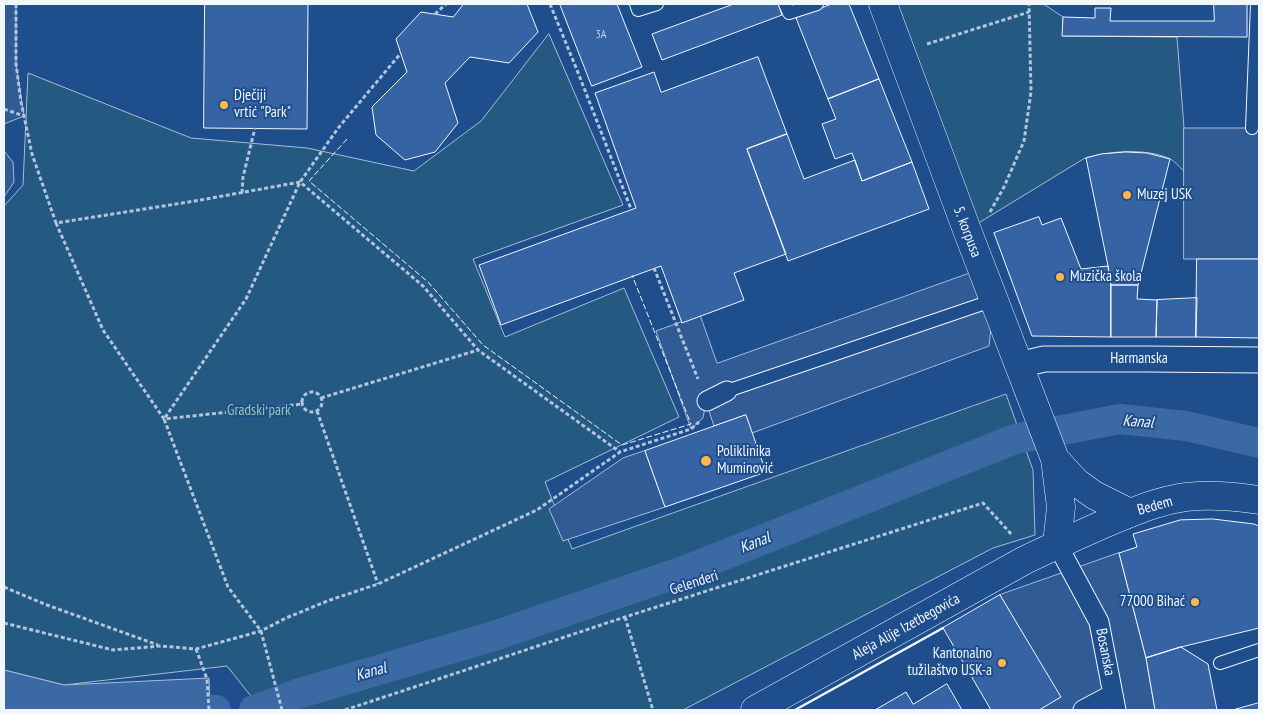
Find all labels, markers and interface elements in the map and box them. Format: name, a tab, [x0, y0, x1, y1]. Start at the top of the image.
house number: 3A	[595, 28, 607, 42]
place label: Dječiji vrtić "Park"	[234, 87, 291, 122]
marker: Dječiji vrtić "Park"	[218, 99, 230, 111]
place label: Muzej USK	[1137, 186, 1193, 204]
marker: Muzej USK	[1121, 189, 1133, 201]
street label: 5. korpusa	[949, 204, 985, 260]
place label: Muzička škola	[1070, 268, 1142, 286]
marker: Muzička škola	[1054, 271, 1066, 283]
street label: Harmanska	[1110, 350, 1168, 368]
park label: Gradski park	[227, 402, 291, 420]
water label: Kanal	[1122, 411, 1154, 433]
place label: Poliklinika Muminović	[717, 443, 773, 478]
marker: Poliklinika Muminović	[699, 454, 713, 468]
street label: Bedem	[1135, 492, 1175, 520]
water label: Kanal	[737, 528, 773, 558]
street label: Gelenderi	[667, 567, 721, 599]
street label: Aleja Alije Izetbegovića	[849, 590, 963, 664]
place label: 77000 Bihać	[1120, 593, 1185, 611]
marker: 77000 Bihać	[1189, 596, 1201, 608]
street label: Bosanska	[1092, 627, 1118, 677]
place label: Kantonalno tužilaštvo USK-a	[908, 645, 992, 680]
marker: Kantonalno tužilaštvo USK-a	[996, 657, 1008, 669]
water label: Kanal	[353, 658, 389, 686]

